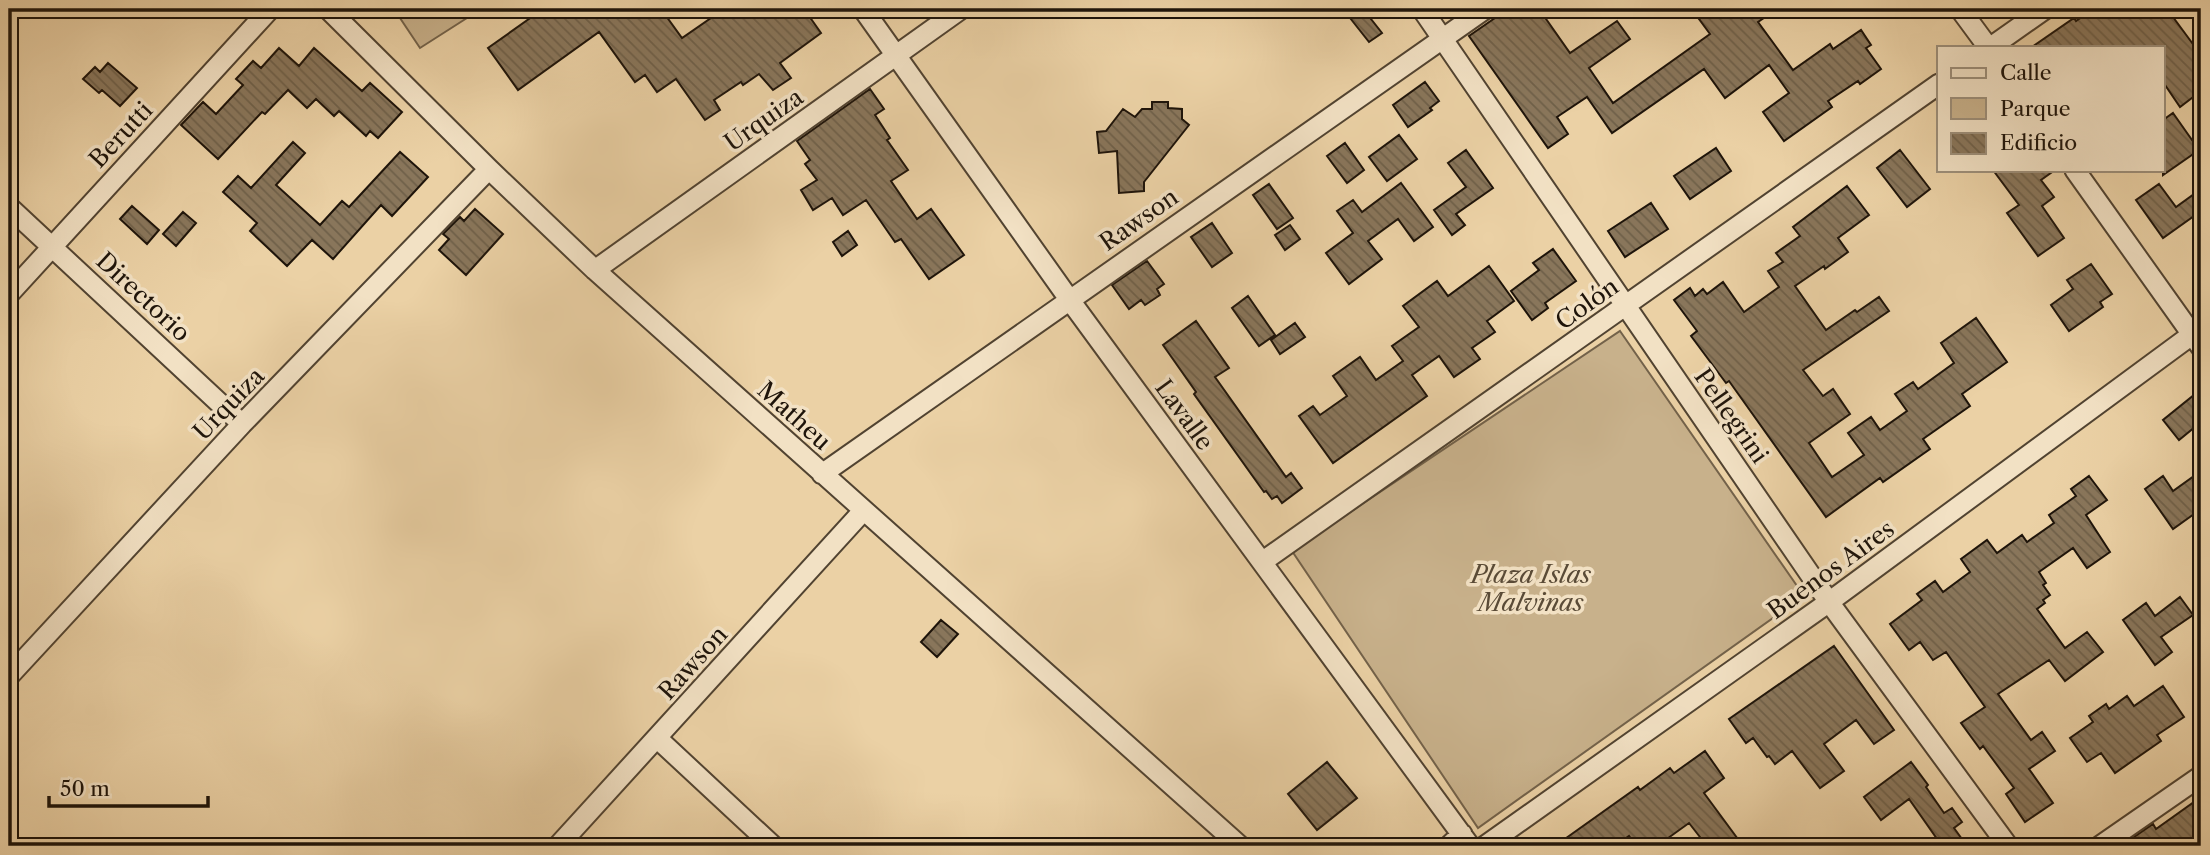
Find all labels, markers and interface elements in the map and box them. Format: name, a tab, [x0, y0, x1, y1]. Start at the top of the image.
legend	[1937, 46, 2164, 172]
text: Calle	[2000, 60, 2052, 85]
street label: Urquiza	[719, 82, 809, 157]
street label: Berutti	[83, 96, 158, 174]
text: Parque	[2000, 96, 2071, 121]
text: Edificio	[2000, 130, 2077, 155]
street label: Rawson	[1094, 182, 1184, 257]
street label: Directorio	[90, 246, 196, 347]
street label: Colón	[1550, 272, 1624, 336]
street label: Urquiza	[187, 361, 270, 446]
street label: Pellegrini	[1688, 363, 1774, 469]
street label: Lavalle	[1149, 374, 1220, 456]
street label: Matheu	[752, 375, 837, 456]
street label: Buenos Aires	[1762, 514, 1900, 625]
park label: Plaza Islas Malvinas	[1469, 560, 1591, 617]
street label: Rawson	[652, 620, 733, 705]
scale bar	[49, 764, 208, 808]
text: 50 m	[60, 776, 110, 801]

